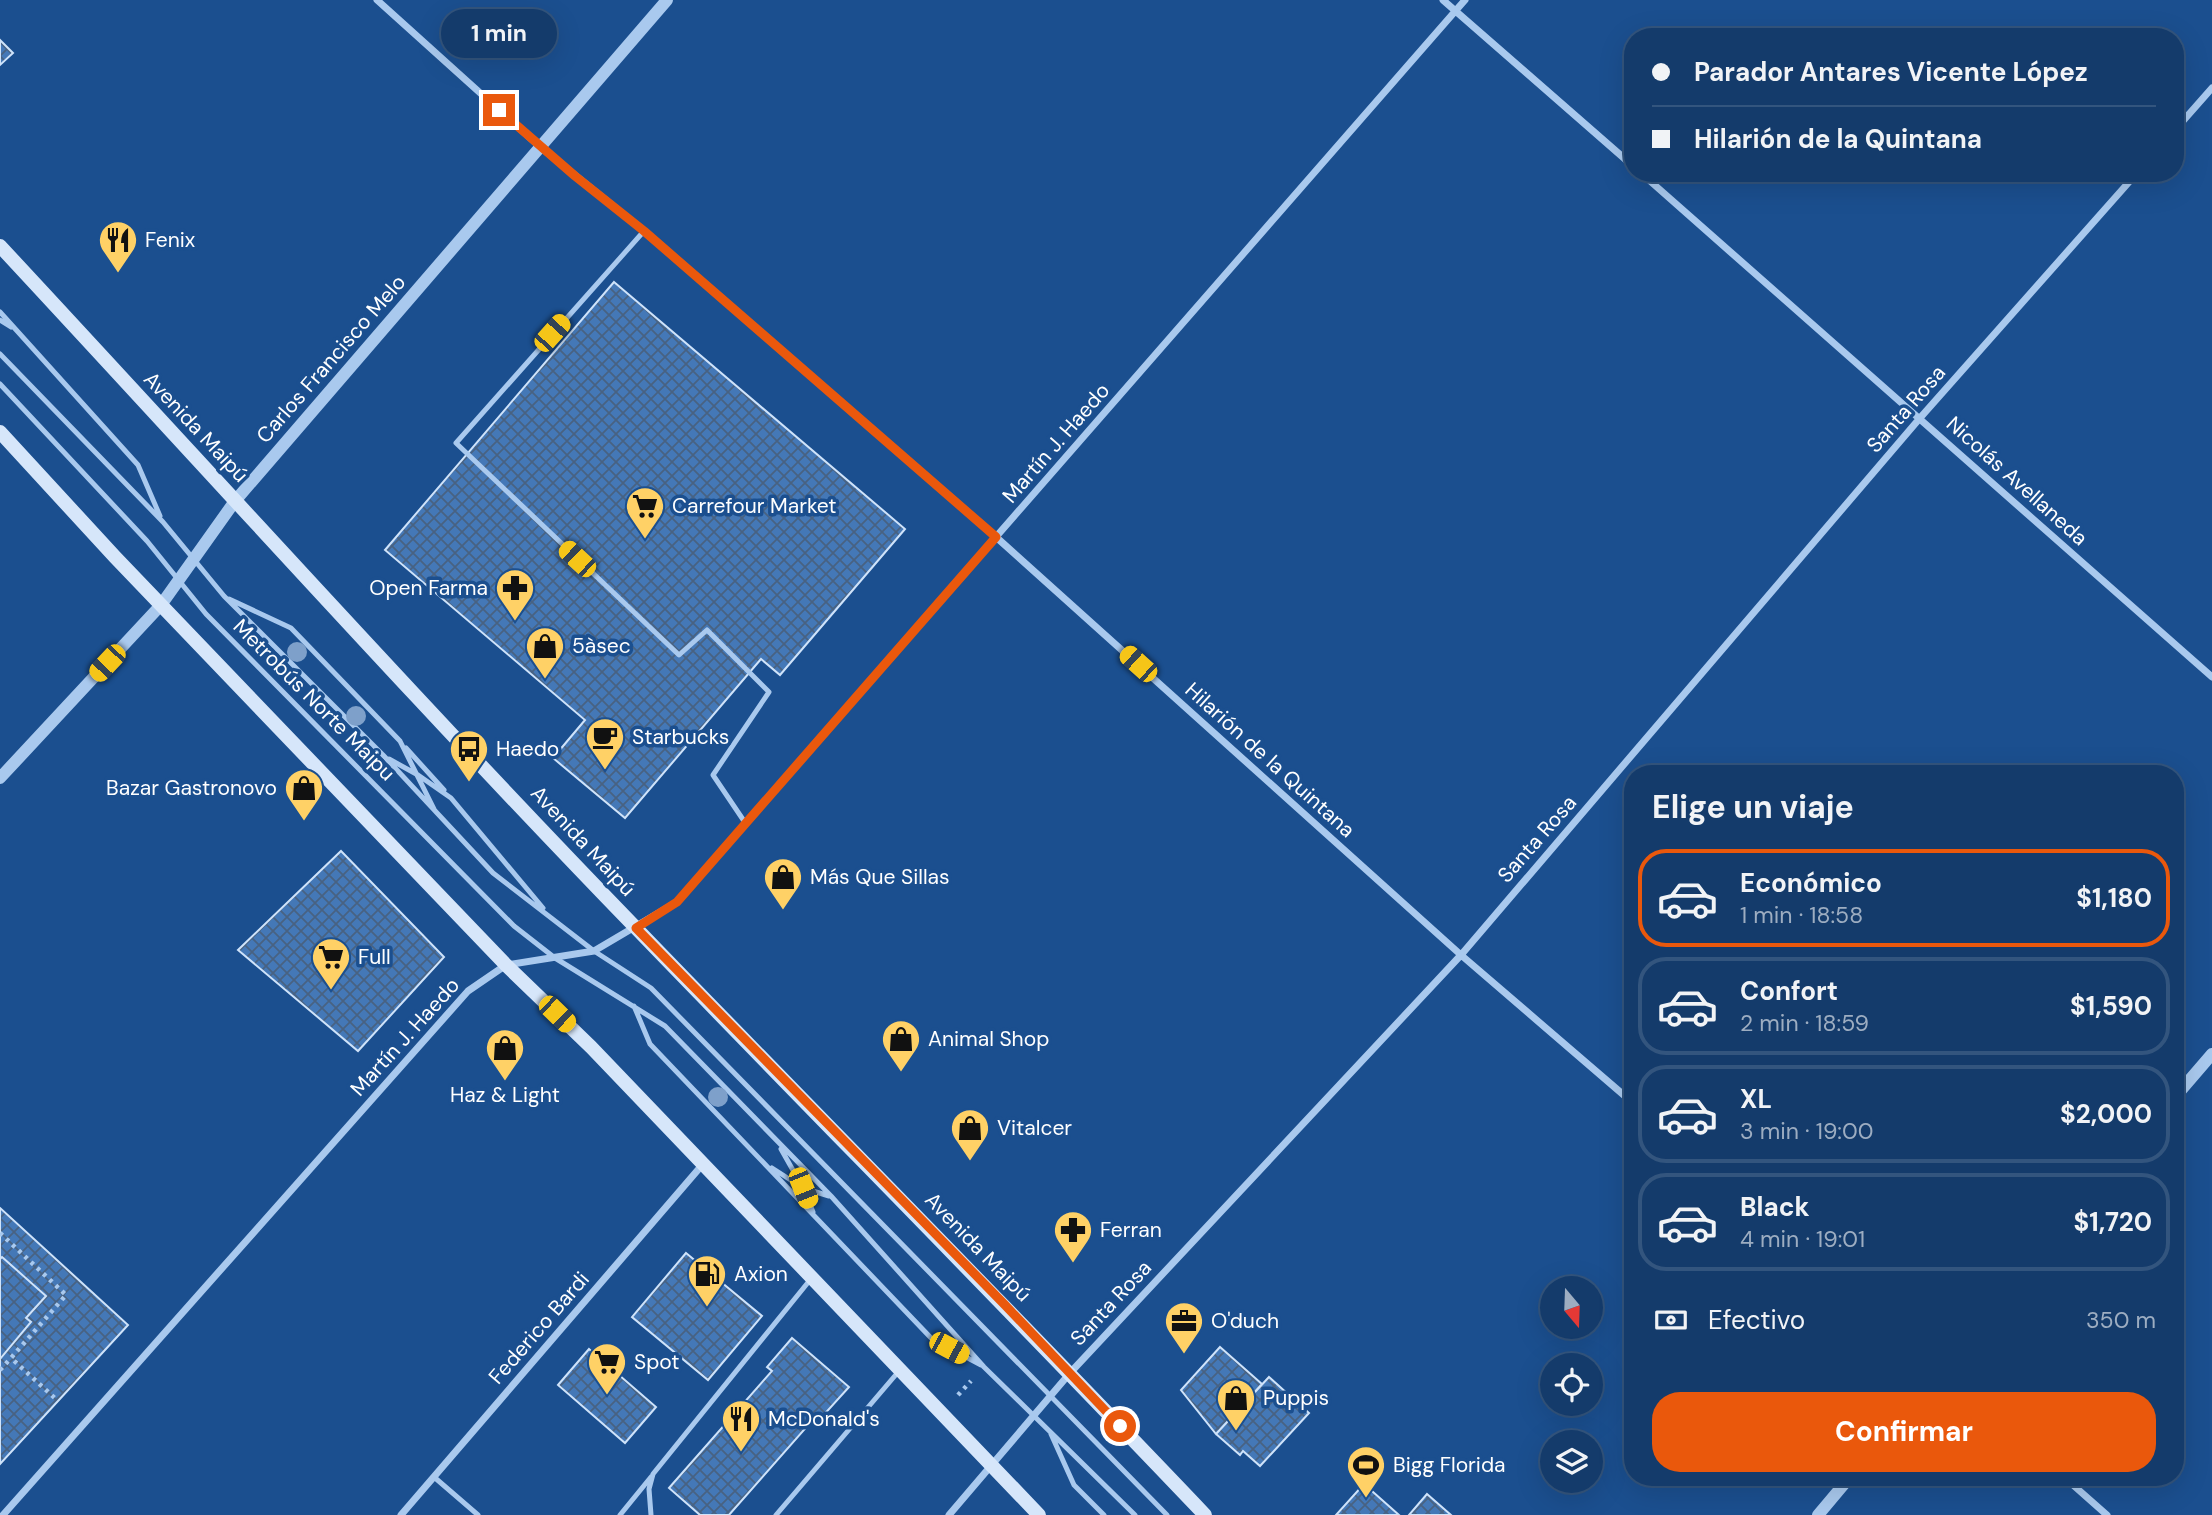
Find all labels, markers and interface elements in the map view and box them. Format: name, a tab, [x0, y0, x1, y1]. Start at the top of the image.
callout: 1 min	[441, 8, 557, 57]
text: 1 min	[471, 18, 527, 48]
text: Parador Antares Vicente López	[1694, 55, 2088, 89]
route end	[483, 94, 515, 126]
text: Hilarión de la Quintana	[1694, 122, 1982, 156]
restaurant icon: Fenix	[97, 219, 139, 274]
place label: Fenix	[145, 226, 195, 254]
street label: Carlos Francisco Melo	[250, 269, 412, 449]
car	[531, 310, 574, 356]
street label: Santa Rosa	[1860, 359, 1952, 459]
street label: Avenida Maipú	[137, 366, 255, 488]
street label: Martín J. Haedo	[996, 377, 1116, 509]
street label: Nicolás Avellaneda	[1940, 410, 2094, 552]
supermarket icon: Carrefour Market	[624, 485, 666, 540]
place label: Carrefour Market	[672, 492, 837, 520]
car	[555, 537, 600, 581]
pharmacy icon: Open Farma	[494, 567, 536, 622]
place label: Open Farma	[369, 574, 488, 602]
street label: Metrobús Norte Maipu	[227, 613, 401, 787]
shop icon: 5àsec	[524, 625, 566, 680]
place label: 5àsec	[572, 632, 631, 660]
car	[85, 640, 130, 686]
car	[1116, 642, 1161, 686]
street label: Hilarión de la Quintana	[1179, 676, 1361, 844]
cafe icon: Starbucks	[584, 716, 626, 771]
place label: Starbucks	[632, 723, 729, 751]
bus stop icon: Haedo	[448, 728, 490, 783]
place label: Haedo	[496, 735, 559, 763]
shop icon: Bazar Gastronovo	[283, 767, 325, 822]
place label: Bazar Gastronovo	[106, 774, 277, 802]
street label: Avenida Maipú	[524, 780, 642, 902]
text: Elige un viaje	[1652, 786, 1854, 828]
street label: Santa Rosa	[1491, 789, 1583, 889]
shop icon: Más Que Sillas	[762, 856, 804, 911]
place label: Más Que Sillas	[810, 863, 950, 891]
text: Económico	[1740, 866, 1882, 900]
icon: car	[1656, 867, 1719, 930]
text: $1,180	[2076, 881, 2152, 915]
text: 1 min · 18:58	[1740, 900, 1863, 930]
supermarket icon: Full	[310, 936, 352, 991]
place label: Full	[358, 943, 391, 971]
street label: Martín J. Haedo	[344, 972, 466, 1102]
text: Confort	[1740, 974, 1838, 1008]
icon: car	[1656, 975, 1719, 1038]
text: $1,590	[2070, 989, 2152, 1023]
car	[535, 992, 580, 1036]
text: 2 min · 18:59	[1740, 1008, 1869, 1038]
shop icon: Animal Shop	[880, 1018, 922, 1073]
place label: Animal Shop	[928, 1025, 1049, 1053]
shop icon: Haz & Light	[484, 1027, 526, 1082]
place label: Haz & Light	[450, 1081, 560, 1109]
text: XL	[1740, 1082, 1772, 1116]
icon: car	[1656, 1083, 1719, 1146]
text: $2,000	[2060, 1097, 2152, 1131]
shop icon: Vitalcer	[949, 1107, 991, 1162]
place label: Vitalcer	[997, 1114, 1072, 1142]
text: 3 min · 19:00	[1740, 1116, 1873, 1146]
car	[786, 1165, 821, 1211]
street label: Avenida Maipú	[919, 1186, 1037, 1308]
text: Black	[1740, 1190, 1810, 1224]
icon: car	[1656, 1191, 1719, 1254]
text: $1,720	[2074, 1205, 2152, 1239]
pharmacy icon: Ferran	[1052, 1209, 1094, 1264]
place label: Ferran	[1100, 1216, 1162, 1244]
text: 4 min · 19:01	[1740, 1224, 1865, 1254]
fuel station icon: Axion	[686, 1253, 728, 1308]
street label: Santa Rosa	[1064, 1254, 1158, 1352]
place label: Axion	[734, 1260, 788, 1288]
street label: Federico Bardi	[482, 1266, 596, 1390]
north arrow	[1540, 1276, 1603, 1339]
map controls	[1540, 1276, 1603, 1493]
office icon: O'duch	[1163, 1300, 1205, 1355]
icon: cash	[1652, 1301, 1690, 1339]
text: Efectivo	[1708, 1303, 1805, 1337]
text: 350 m	[2086, 1305, 2156, 1335]
place label: O'duch	[1211, 1307, 1279, 1335]
car	[926, 1329, 973, 1367]
supermarket icon: Spot	[586, 1341, 628, 1396]
place label: Spot	[634, 1348, 680, 1376]
button: locate	[1540, 1353, 1603, 1416]
shop icon: Puppis	[1215, 1377, 1257, 1432]
place label: Puppis	[1263, 1384, 1329, 1412]
button: Confirmar	[1652, 1392, 2156, 1472]
restaurant icon: McDonald's	[720, 1398, 762, 1453]
place label: McDonald's	[768, 1405, 880, 1433]
route start	[1104, 1410, 1136, 1442]
button: layers	[1540, 1430, 1603, 1493]
sports icon: Bigg Florida	[1345, 1444, 1387, 1499]
place label: Bigg Florida	[1393, 1451, 1506, 1479]

